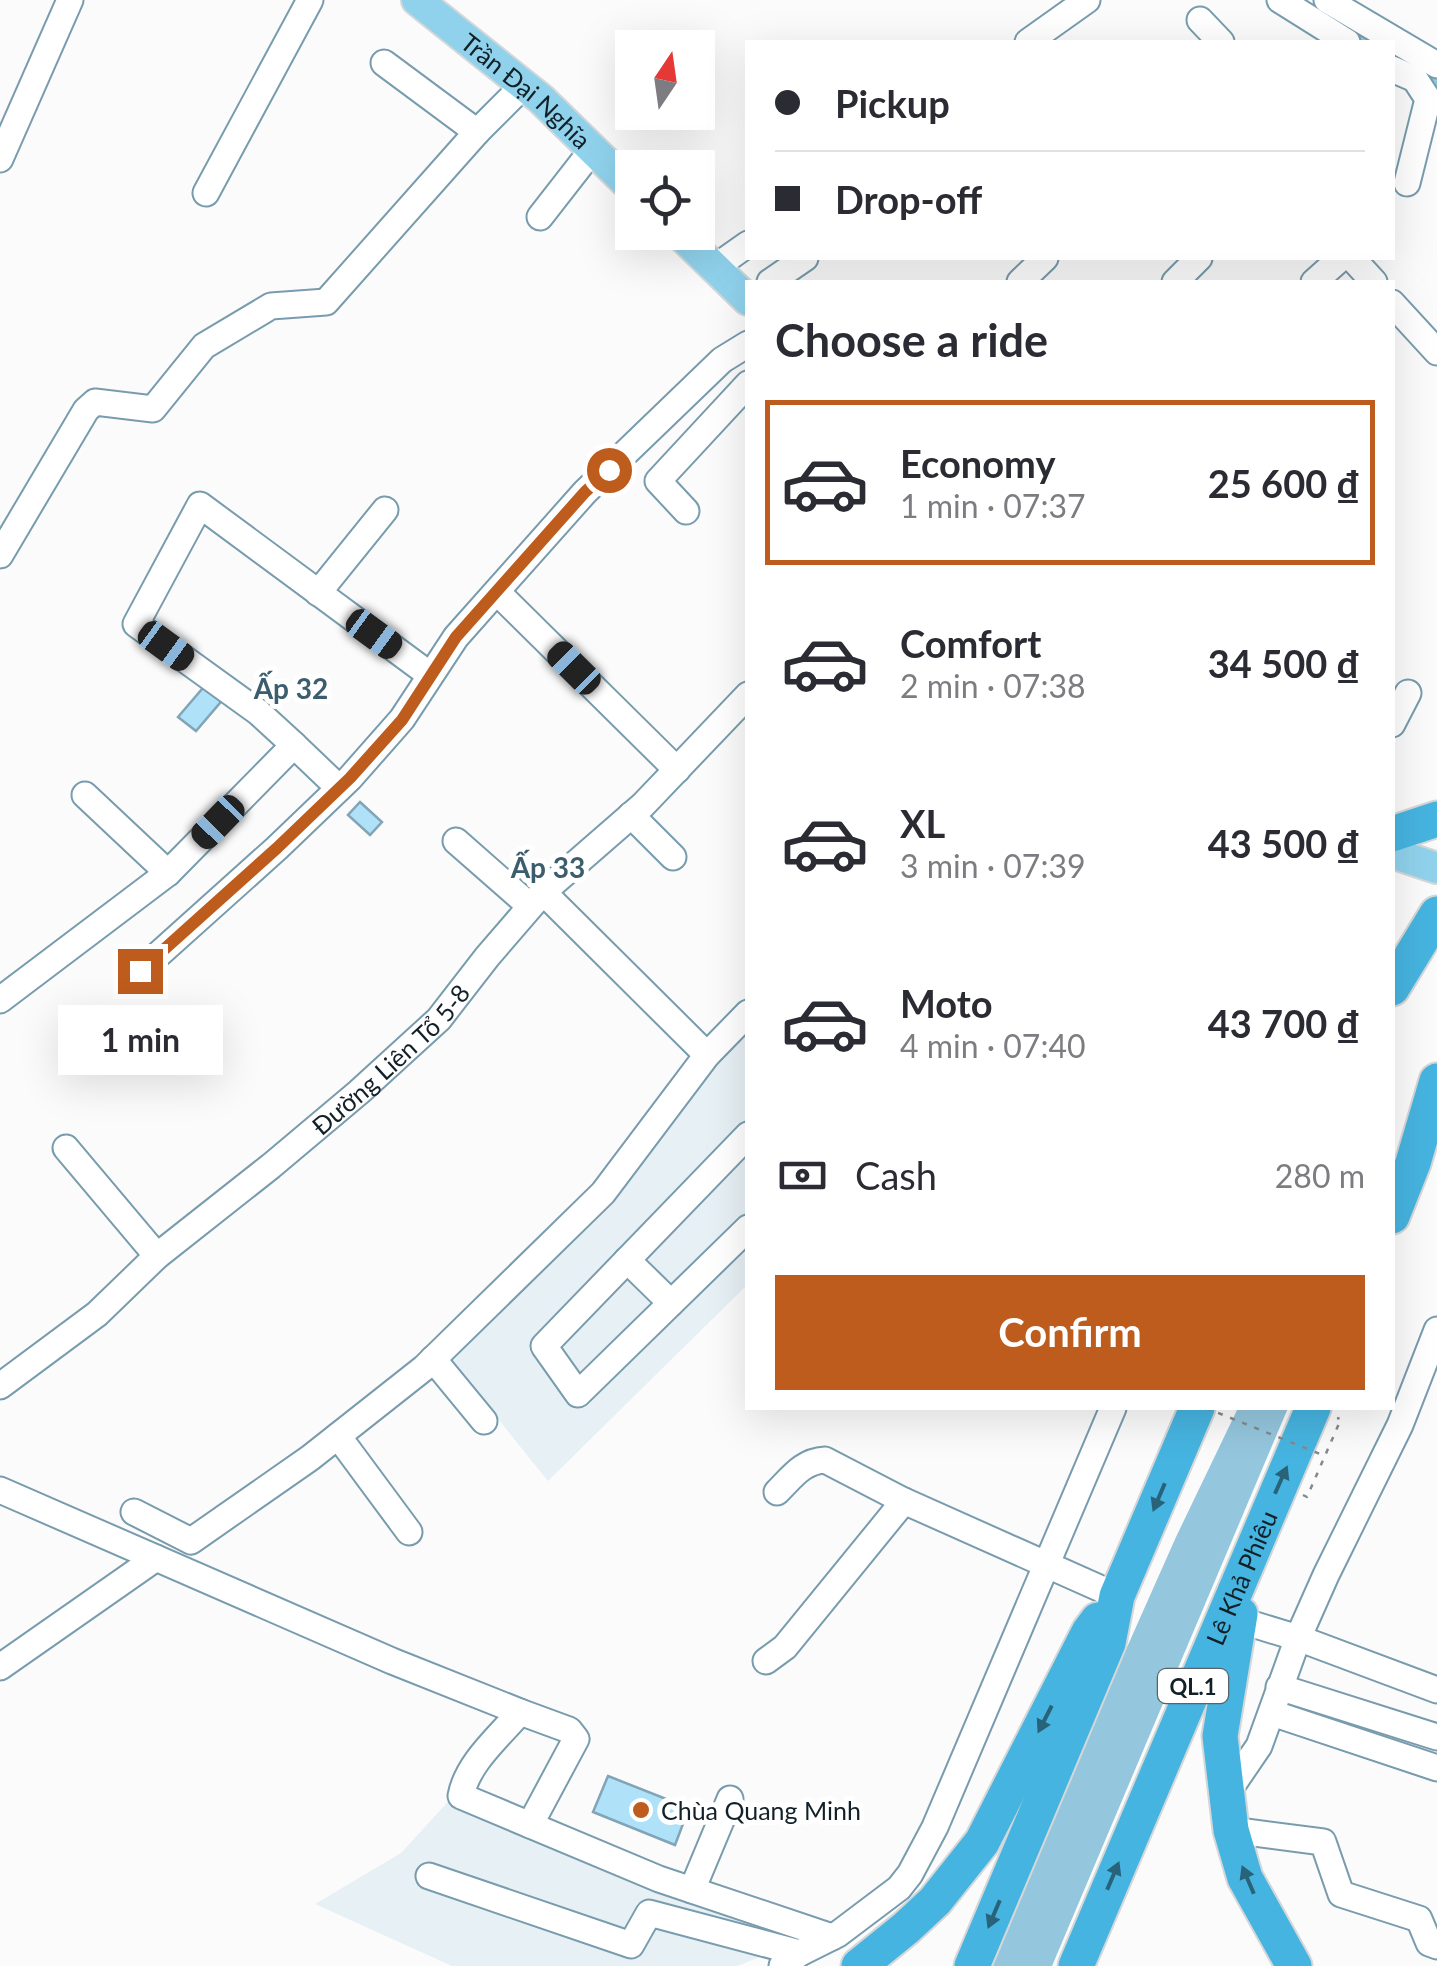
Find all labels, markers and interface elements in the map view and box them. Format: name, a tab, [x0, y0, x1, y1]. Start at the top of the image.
street label: Trần Đại Nghĩa	[455, 26, 597, 155]
north arrow	[615, 30, 715, 130]
map controls	[615, 30, 715, 250]
text: Pickup	[835, 80, 950, 126]
button: locate	[615, 150, 715, 250]
text: Drop-off	[835, 176, 982, 222]
text: Choose a ride	[775, 313, 1048, 367]
icon: car	[780, 438, 870, 528]
text: Economy	[900, 440, 1055, 486]
route start	[587, 448, 632, 493]
text: 25 600 ₫	[1208, 460, 1360, 506]
text: 1 min · 07:37	[900, 486, 1086, 525]
car	[341, 604, 407, 664]
car	[133, 616, 199, 676]
icon: car	[780, 618, 870, 708]
text: Comfort	[900, 620, 1041, 666]
car	[542, 636, 606, 700]
text: 34 500 ₫	[1208, 640, 1360, 686]
text: 2 min · 07:38	[900, 666, 1086, 705]
district label: Ấp 32	[253, 670, 328, 705]
car	[186, 790, 250, 854]
icon: car	[780, 798, 870, 888]
text: XL	[900, 800, 945, 846]
text: 43 500 ₫	[1208, 820, 1360, 866]
text: 3 min · 07:39	[900, 846, 1086, 885]
district label: Ấp 33	[510, 849, 585, 884]
route end	[118, 949, 163, 994]
street label: Đường Liên Tổ 5-8	[305, 978, 475, 1140]
icon: car	[780, 978, 870, 1068]
text: Moto	[900, 980, 993, 1026]
text: 43 700 ₫	[1208, 1000, 1360, 1046]
callout: 1 min	[58, 1006, 222, 1076]
text: 1 min	[101, 1020, 180, 1059]
text: 4 min · 07:40	[900, 1026, 1086, 1065]
icon: cash	[775, 1148, 830, 1203]
text: Cash	[855, 1152, 937, 1198]
text: 280 m	[1275, 1156, 1365, 1195]
button: Confirm	[775, 1275, 1365, 1390]
one-way arrow	[1273, 1465, 1289, 1495]
one-way arrow	[1151, 1482, 1167, 1512]
street label: Lê Khả Phiêu	[1199, 1506, 1283, 1649]
road number: QL.1	[1158, 1669, 1228, 1703]
one-way arrow	[1037, 1705, 1054, 1734]
place label: Chùa Quang Minh	[661, 1795, 861, 1825]
marker: Chùa Quang Minh	[630, 1799, 652, 1821]
one-way arrow	[1106, 1861, 1122, 1891]
one-way arrow	[1239, 1865, 1255, 1895]
one-way arrow	[986, 1899, 1002, 1929]

